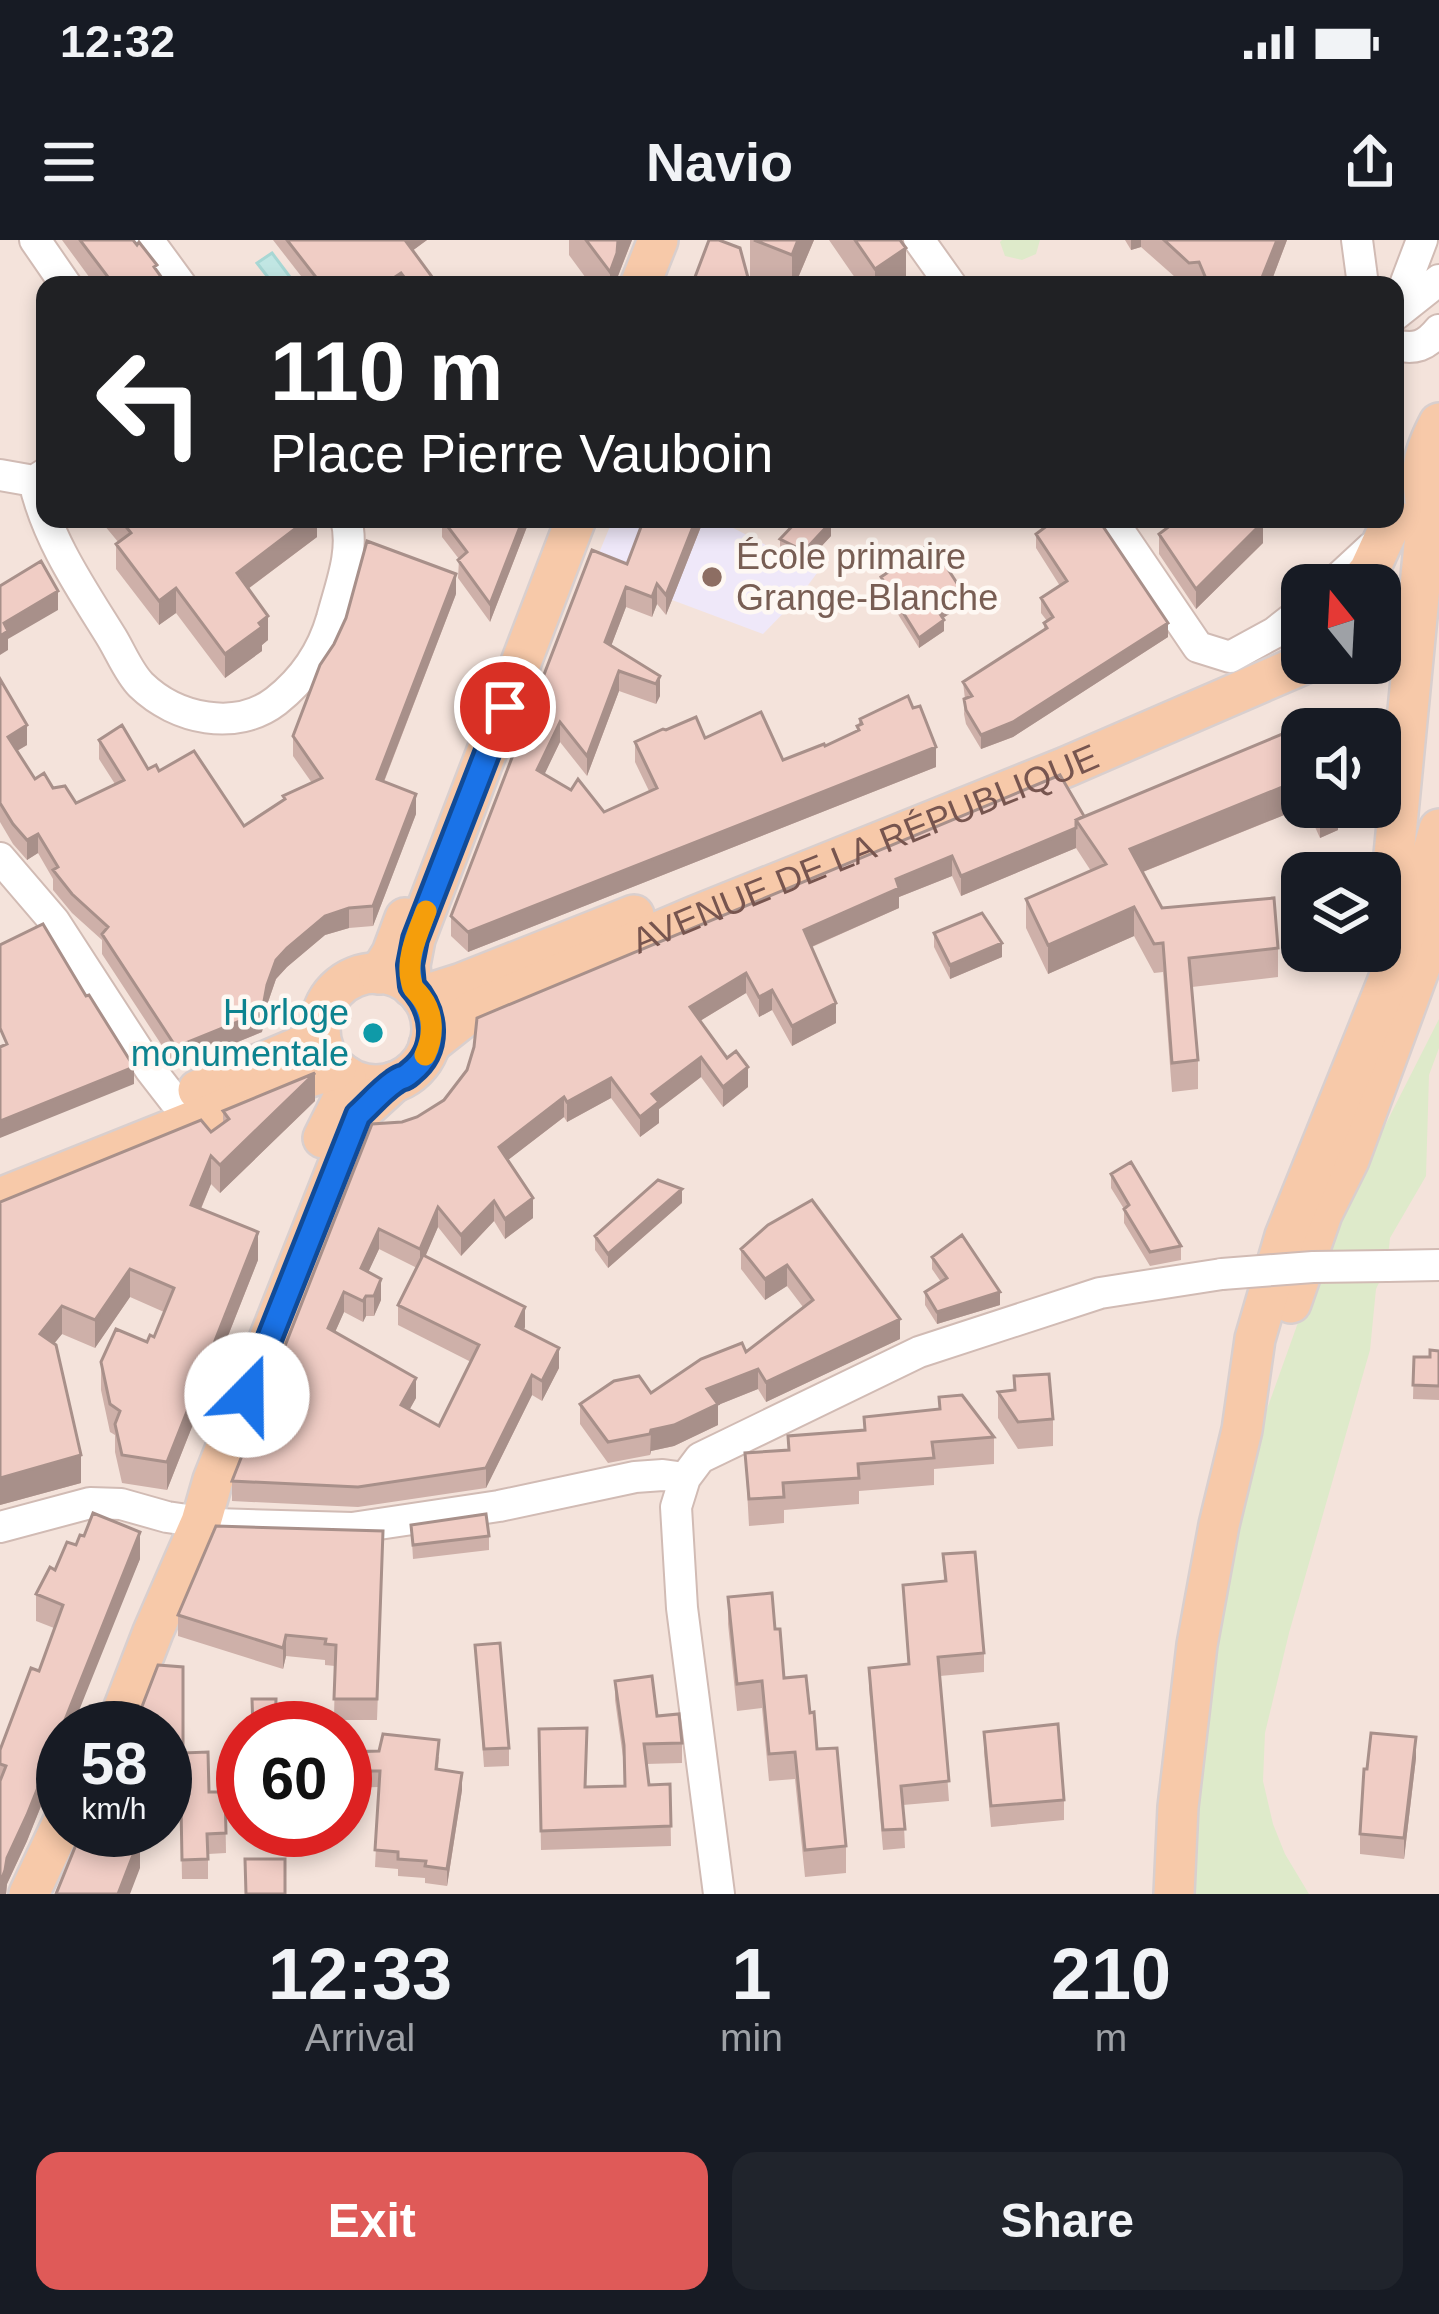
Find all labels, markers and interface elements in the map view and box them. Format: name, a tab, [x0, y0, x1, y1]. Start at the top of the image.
text: 12:32	[60, 16, 175, 67]
icon: menu	[36, 129, 102, 195]
icon: share	[1337, 129, 1403, 195]
text: Navio	[646, 132, 793, 192]
icon: left	[72, 324, 228, 480]
text: 110 m	[270, 324, 504, 418]
text: Place Pierre Vauboin	[270, 423, 773, 483]
place label: École primaire Grange-Blanche	[736, 536, 998, 618]
marker: École primaire Grange-Blanche	[699, 564, 725, 590]
north arrow	[1281, 564, 1401, 684]
map controls	[1281, 564, 1401, 972]
pin	[454, 656, 556, 758]
icon: arrive	[472, 674, 538, 740]
button: sound	[1281, 708, 1401, 828]
street label: AVENUE DE LA RÉPUBLIQUE	[625, 736, 1104, 962]
button: layers	[1281, 852, 1401, 972]
place label: Horloge monumentale	[131, 992, 349, 1074]
marker: Horloge monumentale	[360, 1020, 386, 1046]
position arrow	[184, 1332, 310, 1458]
speed limit sign: 60	[216, 1701, 372, 1857]
text: 58	[81, 1730, 147, 1797]
text: km/h	[81, 1792, 147, 1825]
text: 12:33	[268, 1934, 452, 2014]
text: 1	[731, 1934, 772, 2014]
text: 210	[1051, 1934, 1171, 2014]
text: Arrival	[305, 2016, 415, 2059]
text: min	[720, 2016, 783, 2059]
text: m	[1095, 2016, 1127, 2059]
button: Exit	[36, 2152, 708, 2290]
button: Share	[732, 2152, 1403, 2290]

